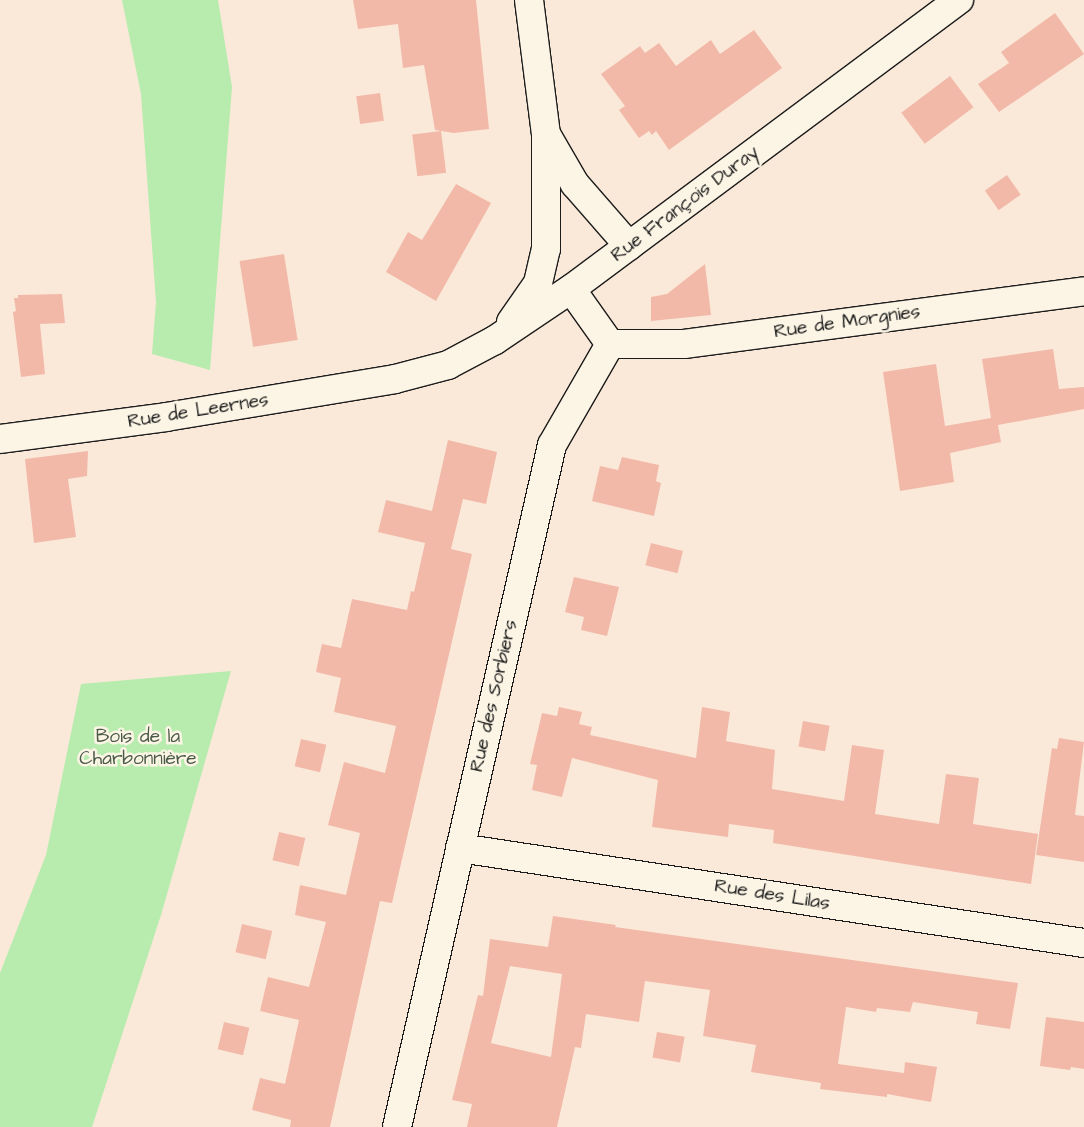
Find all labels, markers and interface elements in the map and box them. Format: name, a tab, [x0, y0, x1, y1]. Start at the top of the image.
street label: Rue François Duray	[607, 141, 763, 267]
street label: Rue de Morgnies	[772, 300, 922, 344]
street label: Rue de Leernes	[126, 389, 270, 433]
street label: Rue des Sorbiers	[465, 618, 523, 774]
park label: Bois de la Charbonnière	[79, 726, 197, 770]
street label: Rue des Lilas	[713, 875, 831, 915]

